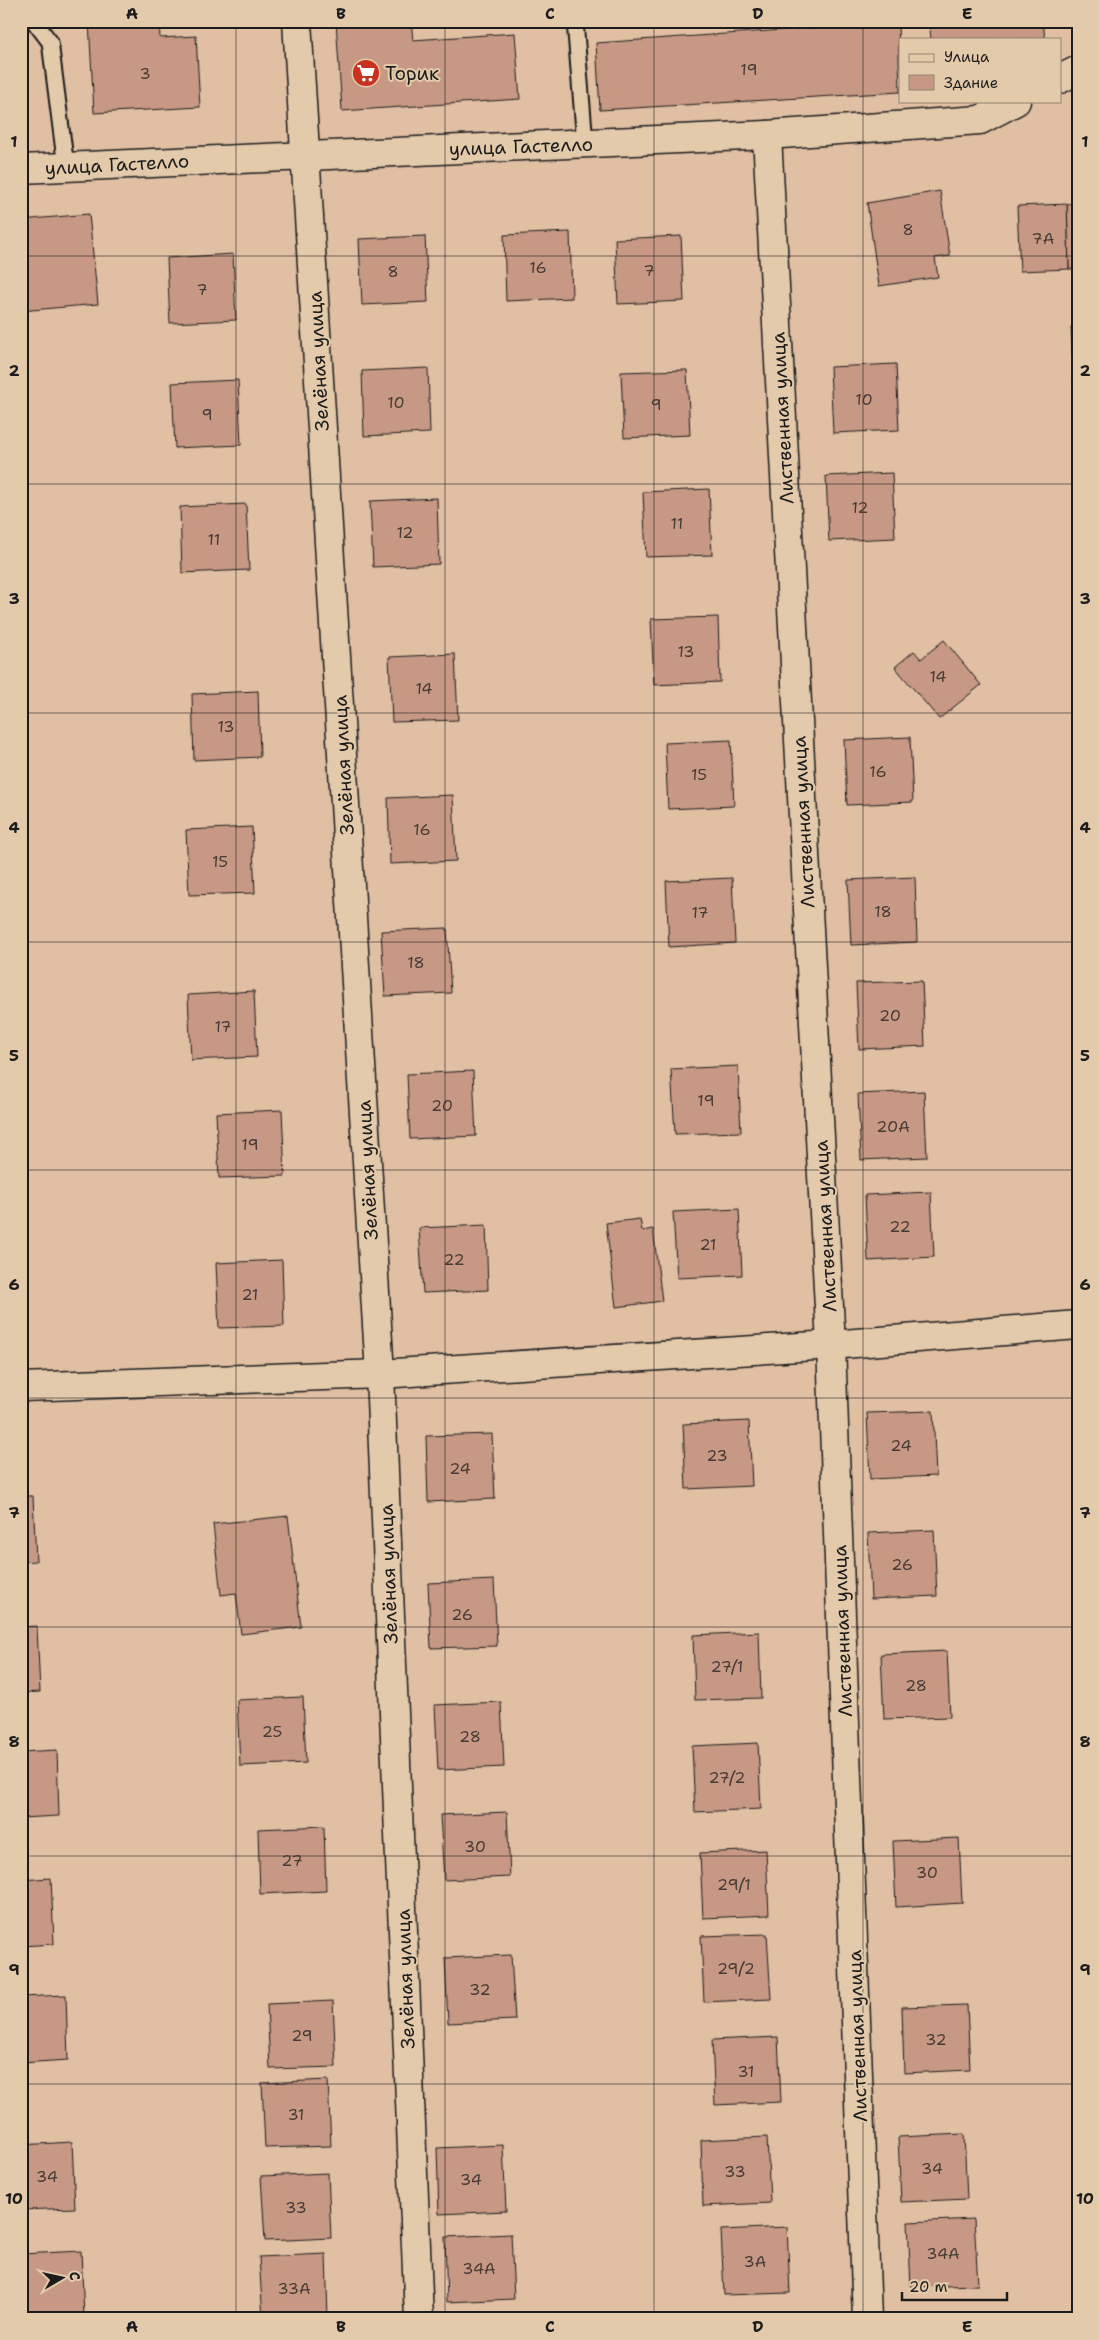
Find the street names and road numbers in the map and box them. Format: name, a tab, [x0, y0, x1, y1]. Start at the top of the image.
street label: улица Гастелло	[449, 131, 594, 162]
street label: улица Гастелло	[44, 148, 190, 181]
street label: Зелёная улица	[302, 290, 335, 432]
street label: Лиственная улица	[765, 331, 799, 505]
street label: Зелёная улица	[327, 694, 360, 836]
street label: Лиственная улица	[786, 735, 820, 909]
street label: Зелёная улица	[351, 1099, 384, 1241]
street label: Лиственная улица	[808, 1139, 842, 1313]
street label: Зелёная улица	[374, 1503, 403, 1645]
street label: Лиственная улица	[827, 1544, 858, 1718]
street label: Зелёная улица	[391, 1908, 420, 2050]
street label: Лиственная улица	[842, 1949, 873, 2123]

